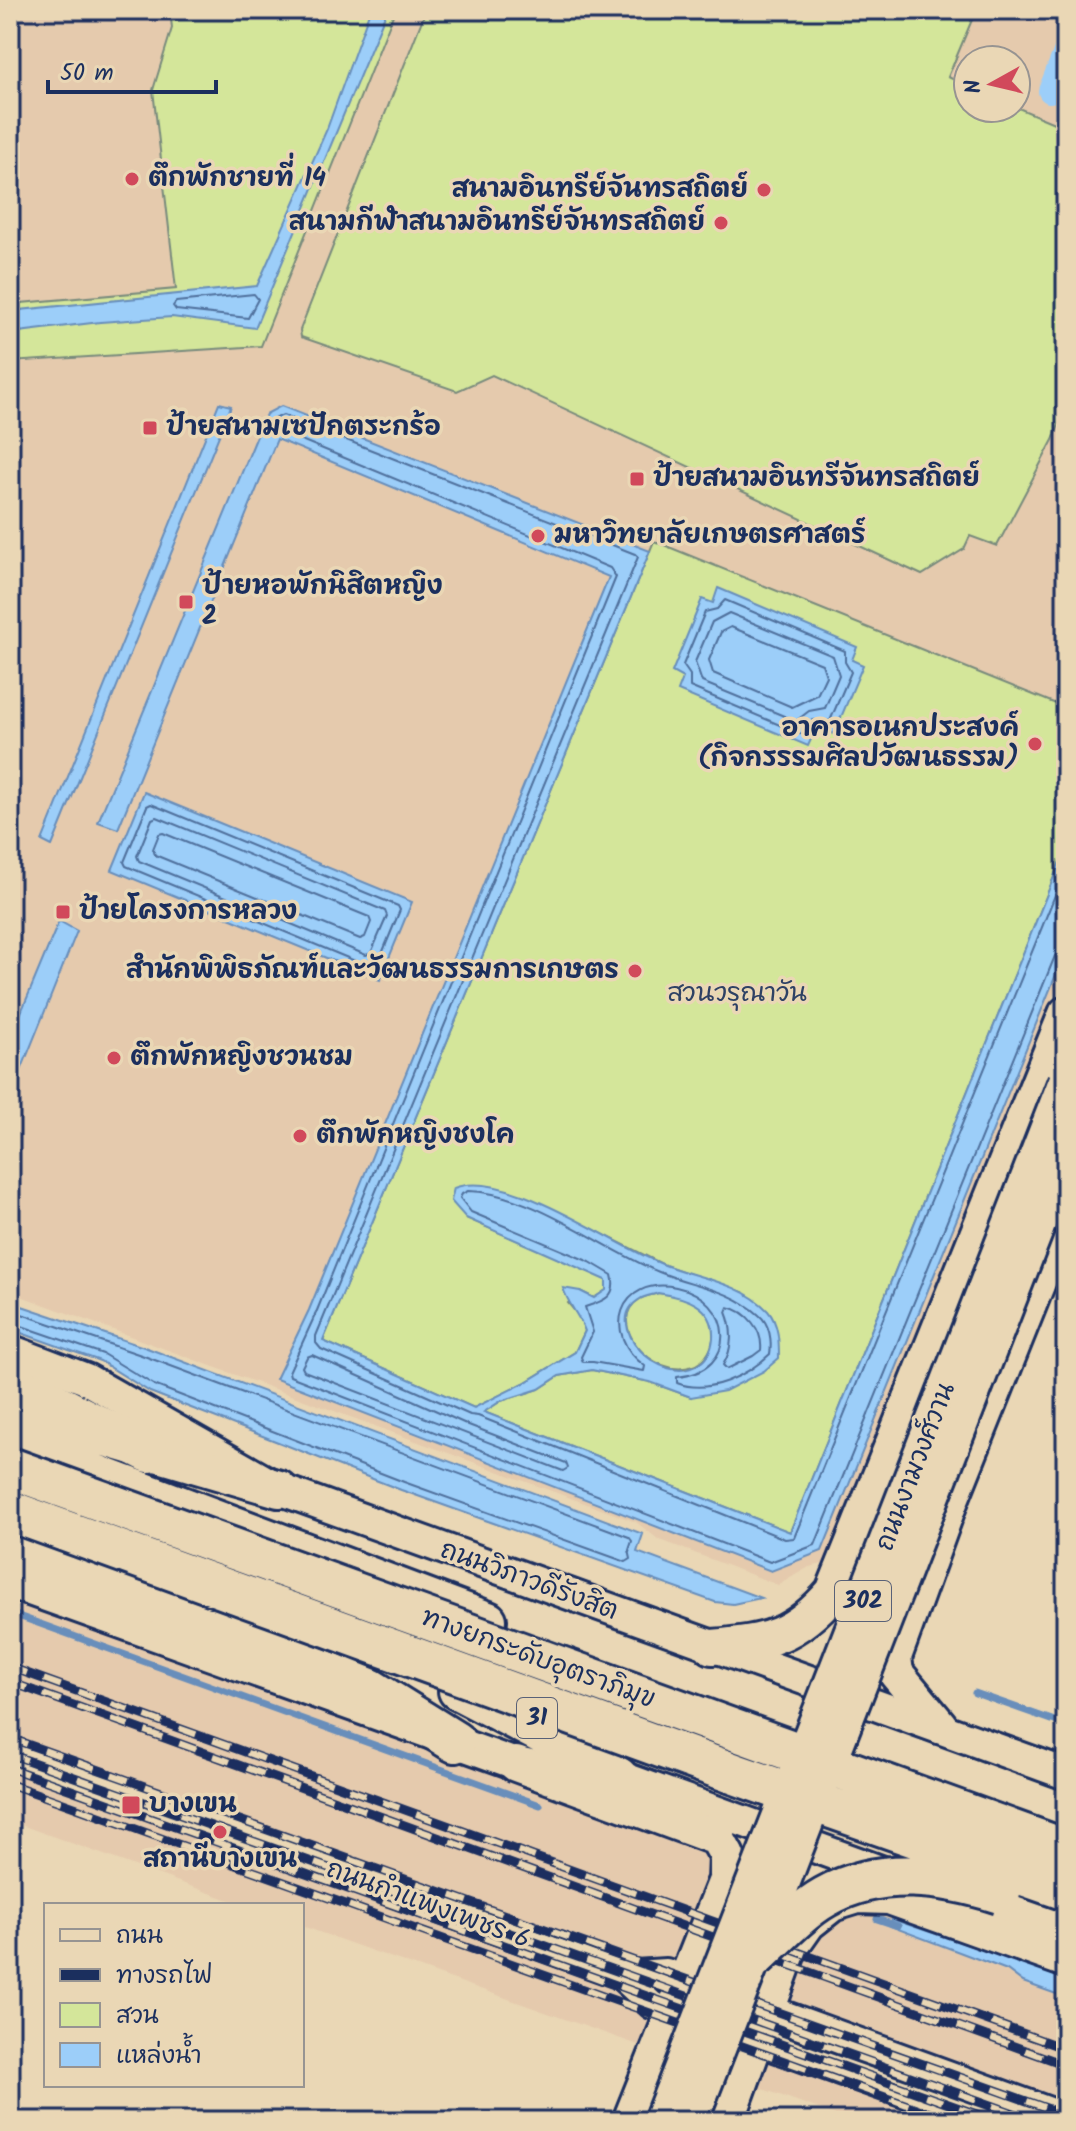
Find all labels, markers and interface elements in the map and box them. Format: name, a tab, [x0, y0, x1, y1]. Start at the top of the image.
scale bar	[48, 44, 216, 94]
north arrow	[952, 44, 1032, 124]
text: 50 m	[60, 54, 114, 93]
text: N	[956, 77, 993, 96]
place label: ตึกพักชายที่ 14	[148, 152, 326, 200]
place label: สนามอินทรีย์จันทรสถิตย์	[452, 169, 748, 211]
marker: ตึกพักชายที่ 14	[123, 170, 141, 188]
marker: สนามอินทรีย์จันทรสถิตย์	[755, 181, 773, 199]
place label: สนามกีฬาสนามอินทรีย์จันทรสถิตย์	[289, 202, 705, 244]
marker: สนามกีฬาสนามอินทรีย์จันทรสถิตย์	[712, 214, 730, 232]
place label: ป้ายสนามเซปักตระกร้อ	[166, 407, 441, 449]
marker: ป้ายสนามเซปักตระกร้อ	[141, 419, 159, 437]
place label: ป้ายสนามอินทรีจันทรสถิตย์	[653, 458, 980, 500]
marker: ป้ายสนามอินทรีจันทรสถิตย์	[628, 470, 646, 488]
place label: มหาวิทยาลัยเกษตรศาสตร์	[554, 515, 866, 557]
marker: มหาวิทยาลัยเกษตรศาสตร์	[529, 527, 547, 545]
place label: ป้ายหอพักนิสิตหญิง 2	[202, 566, 443, 638]
marker: ป้ายหอพักนิสิตหญิง 2	[177, 593, 195, 611]
place label: อาคารอเนกประสงค์ (กิจกรรรมศิลปวัฒนธรรม)	[698, 708, 1019, 780]
marker: อาคารอเนกประสงค์ (กิจกรรรมศิลปวัฒนธรรม)	[1026, 735, 1044, 753]
place label: ป้ายโครงการหลวง	[79, 891, 297, 933]
marker: ป้ายโครงการหลวง	[54, 903, 72, 921]
place label: สำนักพิพิธภัณฑ์และวัฒนธรรมการเกษตร	[126, 950, 619, 992]
marker: สำนักพิพิธภัณฑ์และวัฒนธรรมการเกษตร	[626, 962, 644, 980]
park label: สวนวรุณาวัน	[667, 973, 807, 1015]
place label: ตึกพักหญิงชวนชม	[130, 1037, 353, 1079]
marker: ตึกพักหญิงชวนชม	[105, 1049, 123, 1067]
place label: ตึกพักหญิงชงโค	[316, 1115, 515, 1157]
marker: ตึกพักหญิงชงโค	[291, 1127, 309, 1145]
street label: ถนนงามวงศ์วาน	[865, 1377, 967, 1557]
street label: ถนนวิภาวดีรังสิต	[434, 1529, 624, 1633]
road number: 302	[835, 1581, 891, 1621]
street label: ทางยกระดับอุตราภิมุข	[415, 1597, 661, 1721]
road number: 31	[517, 1698, 557, 1738]
place label: บางเขน	[149, 1784, 237, 1826]
marker: บางเขน	[120, 1794, 142, 1816]
marker: สถานีบางเขน	[211, 1823, 229, 1841]
place label: สถานีบางเขน	[143, 1839, 297, 1881]
street label: ถนนกำแพงเพชร 6	[320, 1849, 536, 1961]
legend	[44, 1903, 304, 2087]
text: ถนน	[116, 1917, 163, 1956]
text: ทางรถไฟ	[116, 1957, 213, 1996]
text: สวน	[116, 1997, 159, 2036]
text: แหล่งน้ำ	[116, 2032, 202, 2076]

